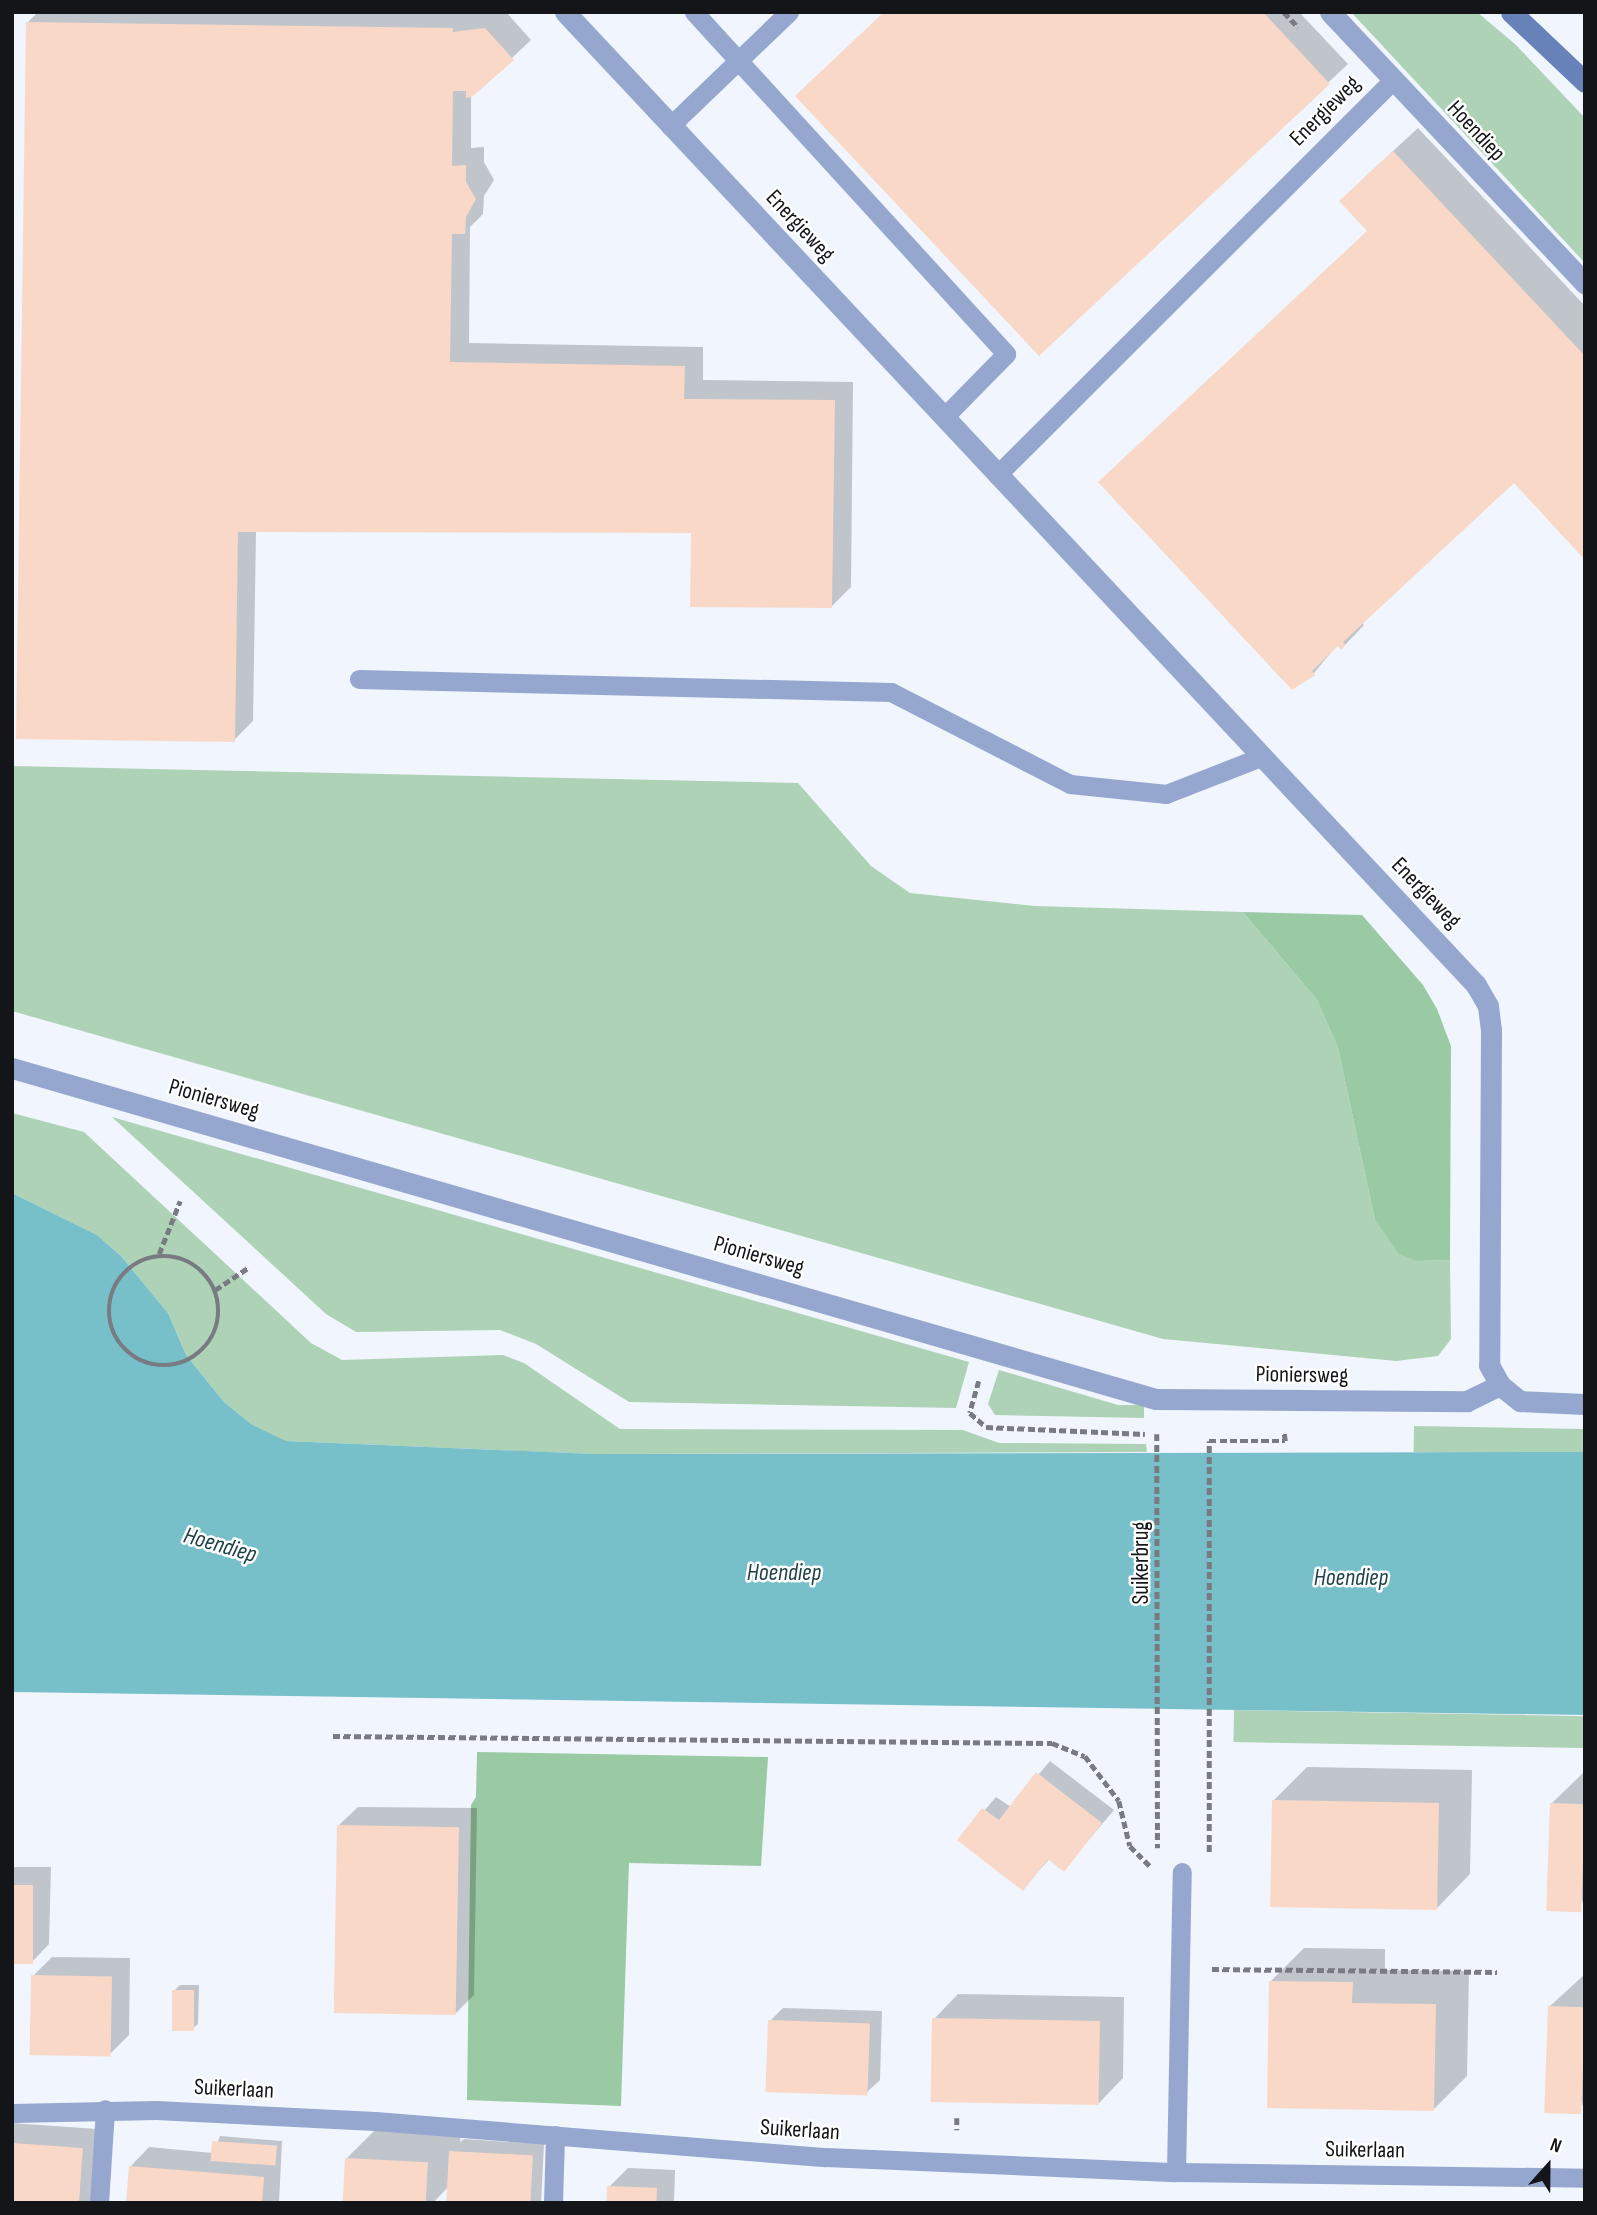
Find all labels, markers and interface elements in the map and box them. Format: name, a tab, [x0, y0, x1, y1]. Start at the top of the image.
street label: Energieweg	[1284, 70, 1366, 152]
street label: Hoendiep	[1441, 95, 1511, 167]
street label: Energieweg	[760, 184, 840, 268]
street label: Energieweg	[1385, 852, 1467, 934]
street label: Pioniersweg	[166, 1073, 262, 1125]
street label: Pioniersweg	[711, 1230, 807, 1282]
street label: Pioniersweg	[1255, 1360, 1349, 1390]
water label: Hoendiep	[180, 1521, 260, 1569]
street label: Suikerbrug	[1127, 1522, 1155, 1604]
water label: Hoendiep	[747, 1559, 821, 1587]
water label: Hoendiep	[1314, 1564, 1388, 1592]
street label: Suikerlaan	[193, 2073, 275, 2105]
street label: Suikerlaan	[759, 2113, 841, 2147]
north arrow	[1513, 2131, 1583, 2201]
text: N	[1547, 2133, 1565, 2158]
street label: Suikerlaan	[1325, 2136, 1405, 2164]

